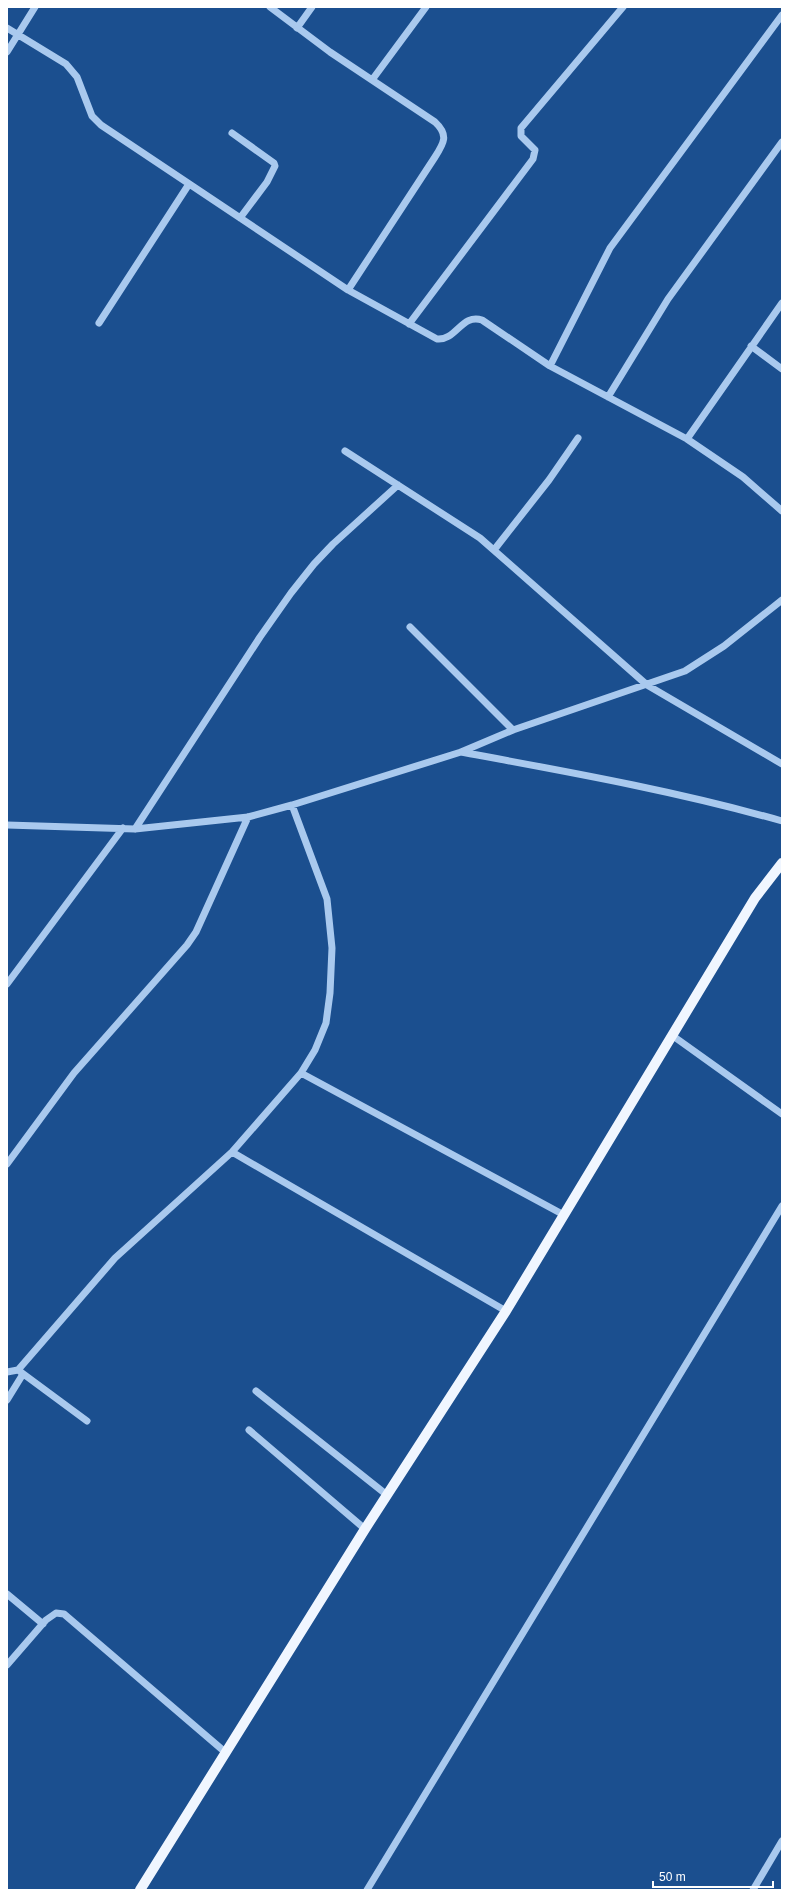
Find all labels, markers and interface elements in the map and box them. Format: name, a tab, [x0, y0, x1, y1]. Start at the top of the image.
scale bar	[653, 1863, 773, 1889]
text: 50 m	[659, 1870, 686, 1884]

